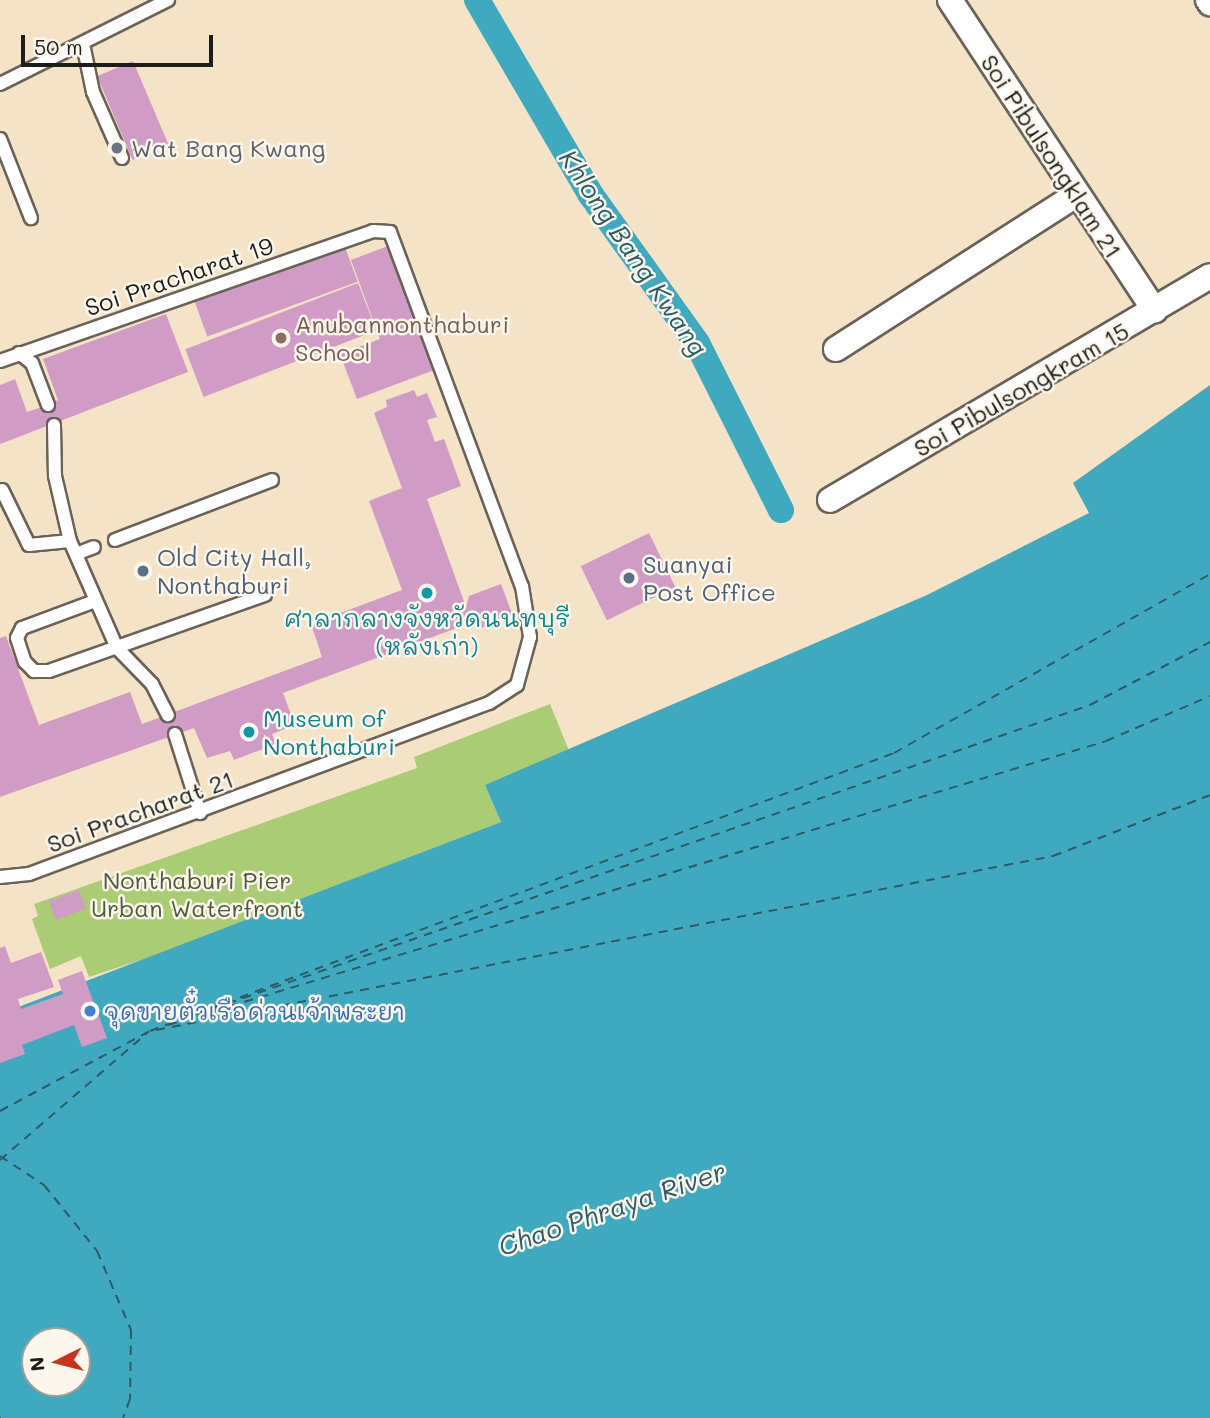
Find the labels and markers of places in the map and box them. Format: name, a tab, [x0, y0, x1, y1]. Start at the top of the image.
place label: Wat Bang Kwang	[131, 134, 325, 162]
marker: Wat Bang Kwang	[109, 140, 125, 156]
place label: Anubannonthaburi School	[295, 310, 509, 366]
marker: Anubannonthaburi School	[273, 330, 289, 346]
place label: Old City Hall, Nonthaburi	[157, 543, 311, 599]
place label: Suanyai Post Office	[643, 550, 776, 606]
marker: Old City Hall, Nonthaburi	[135, 563, 151, 579]
marker: Suanyai Post Office	[621, 570, 637, 586]
marker: ศาลากลางจังหวัดนนทบุรี (หลังเก่า)	[419, 585, 435, 601]
place label: ศาลากลางจังหวัดนนทบุรี (หลังเก่า)	[284, 604, 570, 660]
place label: Museum of Nonthaburi	[263, 704, 395, 760]
marker: Museum of Nonthaburi	[241, 724, 257, 740]
place label: จุดขายตั๋วเรือด่วนเจ้าพระยา	[104, 997, 405, 1025]
marker: จุดขายตั๋วเรือด่วนเจ้าพระยา	[82, 1003, 98, 1019]

